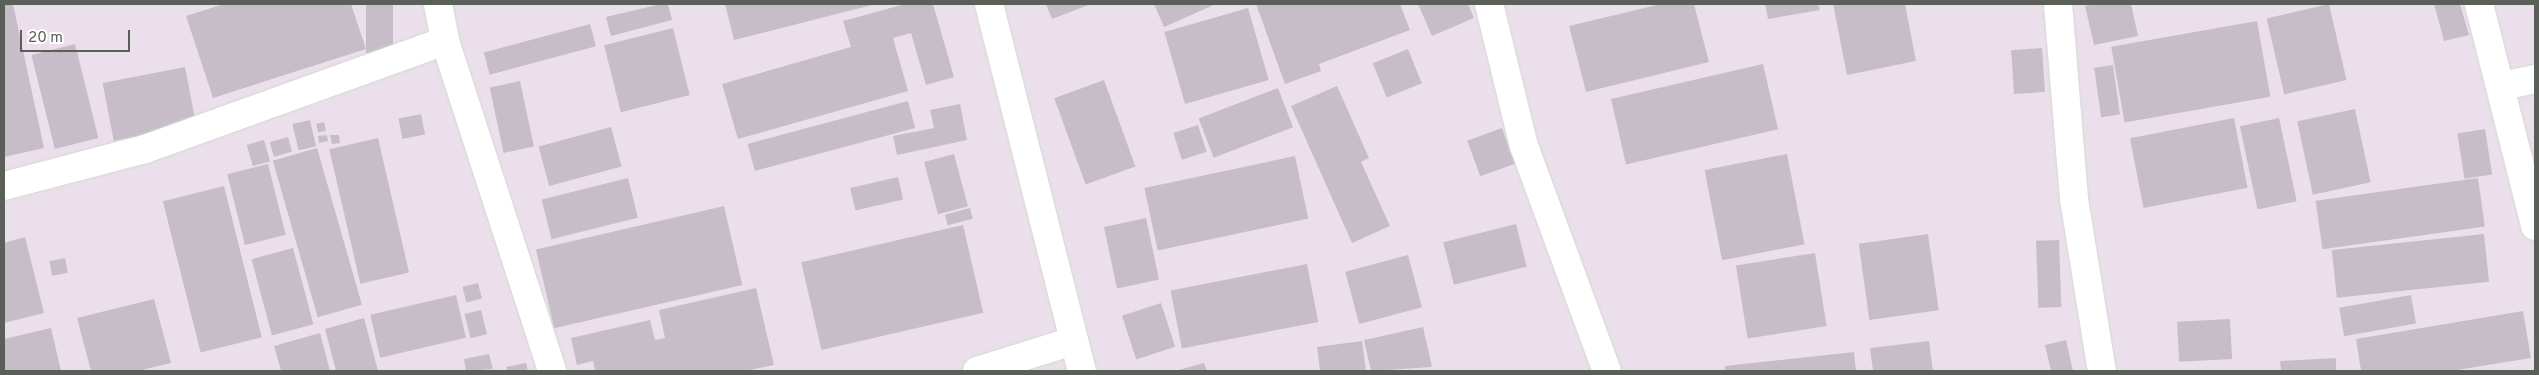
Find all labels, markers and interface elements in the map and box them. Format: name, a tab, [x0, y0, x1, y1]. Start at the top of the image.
scale bar	[22, 20, 132, 52]
text: 20 m	[28, 29, 63, 48]

